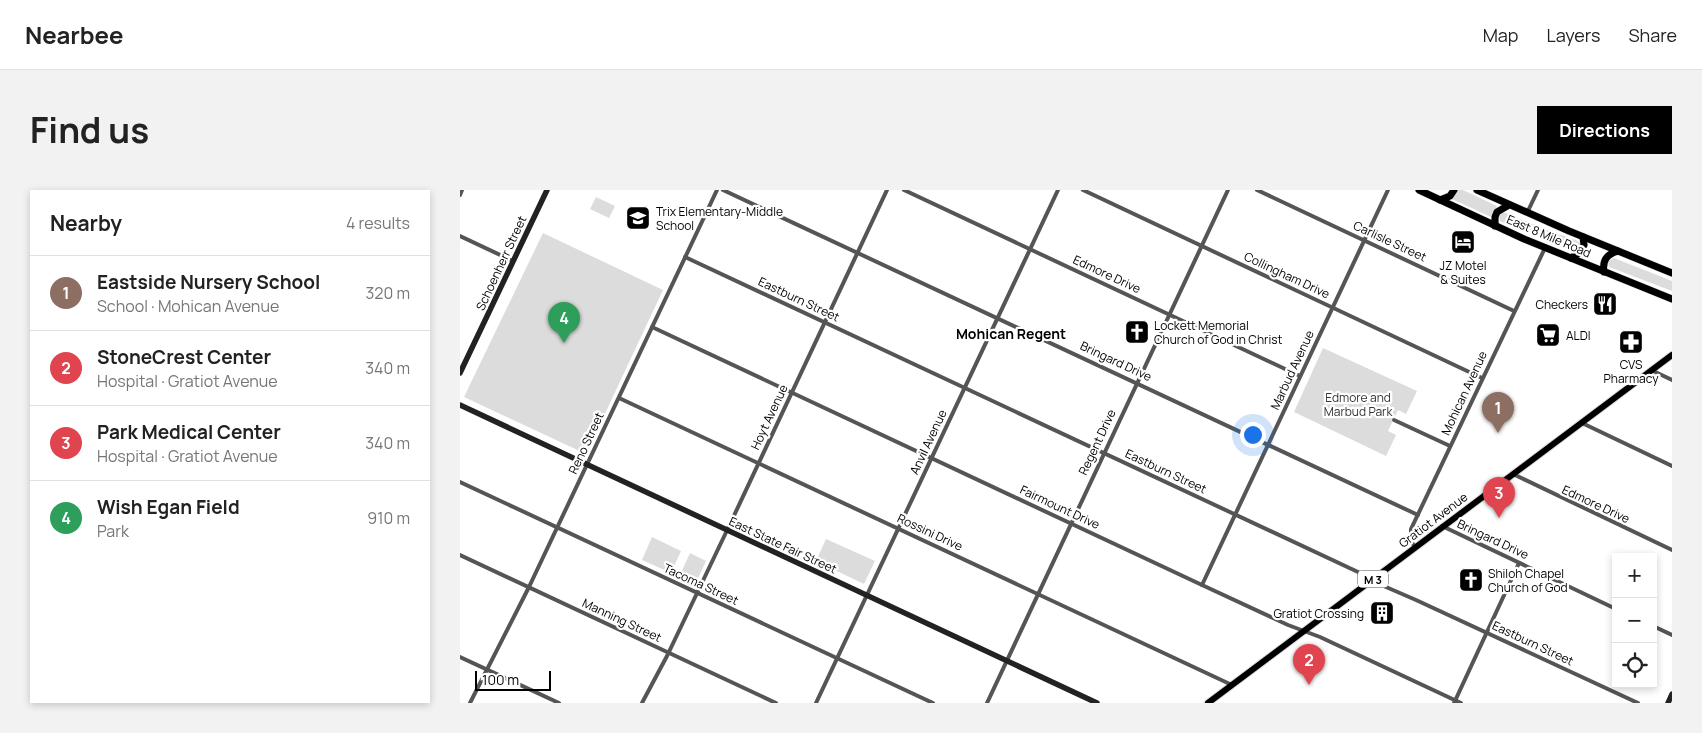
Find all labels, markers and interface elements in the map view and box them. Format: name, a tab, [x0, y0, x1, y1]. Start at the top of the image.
text: Nearbee	[25, 18, 124, 51]
text: Map	[1483, 23, 1518, 47]
text: Layers	[1546, 23, 1600, 47]
text: Share	[1628, 23, 1677, 47]
text: Find us	[30, 106, 149, 154]
button: Directions	[1537, 106, 1672, 154]
place label: Trix Elementary-Middle School	[656, 203, 783, 234]
school or university icon: Trix Elementary-Middle School	[625, 205, 651, 231]
text: Nearby	[50, 209, 122, 237]
street label: East 8 Mile Road	[1504, 211, 1594, 261]
text: 4 results	[346, 212, 410, 234]
street label: Schoenherr Street	[472, 213, 530, 313]
street label: Carlisle Street	[1351, 217, 1430, 265]
hotel icon: JZ Motel & Suites	[1450, 229, 1476, 255]
street label: Collingham Drive	[1241, 248, 1333, 302]
street label: Edmore Drive	[1070, 251, 1144, 297]
place label: JZ Motel & Suites	[1440, 257, 1486, 288]
text: Eastside Nursery School	[97, 269, 320, 295]
street label: Eastburn Street	[756, 273, 843, 325]
text: 1	[62, 282, 70, 304]
text: 320 m	[366, 282, 410, 304]
restaurant icon: Checkers	[1592, 291, 1618, 317]
text: School · Mohican Avenue	[97, 295, 279, 317]
place label: Checkers	[1535, 296, 1588, 313]
pin: 4	[548, 302, 580, 343]
place label: Lockett Memorial Church of God in Christ	[1154, 317, 1283, 348]
church icon: Lockett Memorial Church of God in Christ	[1124, 319, 1150, 345]
supermarket icon: ALDI	[1535, 322, 1561, 348]
district label: Mohican Regent	[956, 324, 1066, 343]
street label: Marbud Avenue	[1266, 327, 1318, 413]
place label: ALDI	[1566, 327, 1591, 344]
pharmacy icon: CVS Pharmacy	[1618, 329, 1644, 355]
street label: Bringard Drive	[1077, 337, 1155, 385]
text: StoneCrest Center	[97, 344, 271, 370]
street label: Mohican Avenue	[1437, 348, 1491, 438]
place label: CVS Pharmacy	[1604, 356, 1659, 387]
text: 2	[61, 357, 71, 379]
text: 340 m	[365, 357, 410, 379]
text: Hospital · Gratiot Avenue	[97, 370, 278, 392]
street label: Hoyt Avenue	[746, 382, 792, 452]
park label: Edmore and Marbud Park	[1324, 389, 1393, 420]
pin: 1	[1482, 392, 1514, 433]
street label: Regent Drive	[1074, 406, 1120, 478]
street label: Anvil Avenue	[906, 407, 950, 477]
street label: Reno Street	[564, 409, 608, 477]
text: Park Medical Center	[97, 419, 281, 445]
your location	[1240, 422, 1266, 448]
text: 3	[61, 432, 71, 454]
text: 340 m	[365, 432, 410, 454]
text: Hospital · Gratiot Avenue	[97, 445, 278, 467]
street label: Eastburn Street	[1123, 445, 1210, 497]
pin: 3	[1483, 477, 1515, 518]
street label: Fairmount Drive	[1017, 481, 1103, 533]
street label: Edmore Drive	[1559, 481, 1633, 527]
street label: Gratiot Avenue	[1395, 488, 1471, 552]
text: Wish Egan Field	[97, 494, 240, 520]
text: 4	[61, 507, 71, 529]
text: 910 m	[367, 507, 410, 529]
street label: Rossini Drive	[895, 509, 965, 555]
street label: East State Fair Street	[726, 513, 840, 578]
street label: Bringard Drive	[1454, 515, 1532, 563]
text: Park	[97, 520, 129, 542]
map controls	[1612, 553, 1657, 688]
button: +	[1612, 553, 1657, 598]
street label: Tacoma Street	[661, 559, 741, 609]
place label: Shiloh Chapel Church of God	[1488, 565, 1568, 596]
church icon: Shiloh Chapel Church of God	[1458, 567, 1484, 593]
road number: M 3	[1358, 570, 1388, 588]
street label: Manning Street	[580, 594, 665, 646]
button: −	[1612, 598, 1657, 643]
building icon: Gratiot Crossing	[1369, 600, 1395, 626]
place label: Gratiot Crossing	[1273, 605, 1364, 622]
street label: Eastburn Street	[1490, 617, 1577, 669]
button: locate	[1612, 643, 1657, 688]
pin: 2	[1293, 644, 1325, 685]
scale bar	[475, 668, 551, 691]
text: 100 m	[482, 670, 519, 689]

